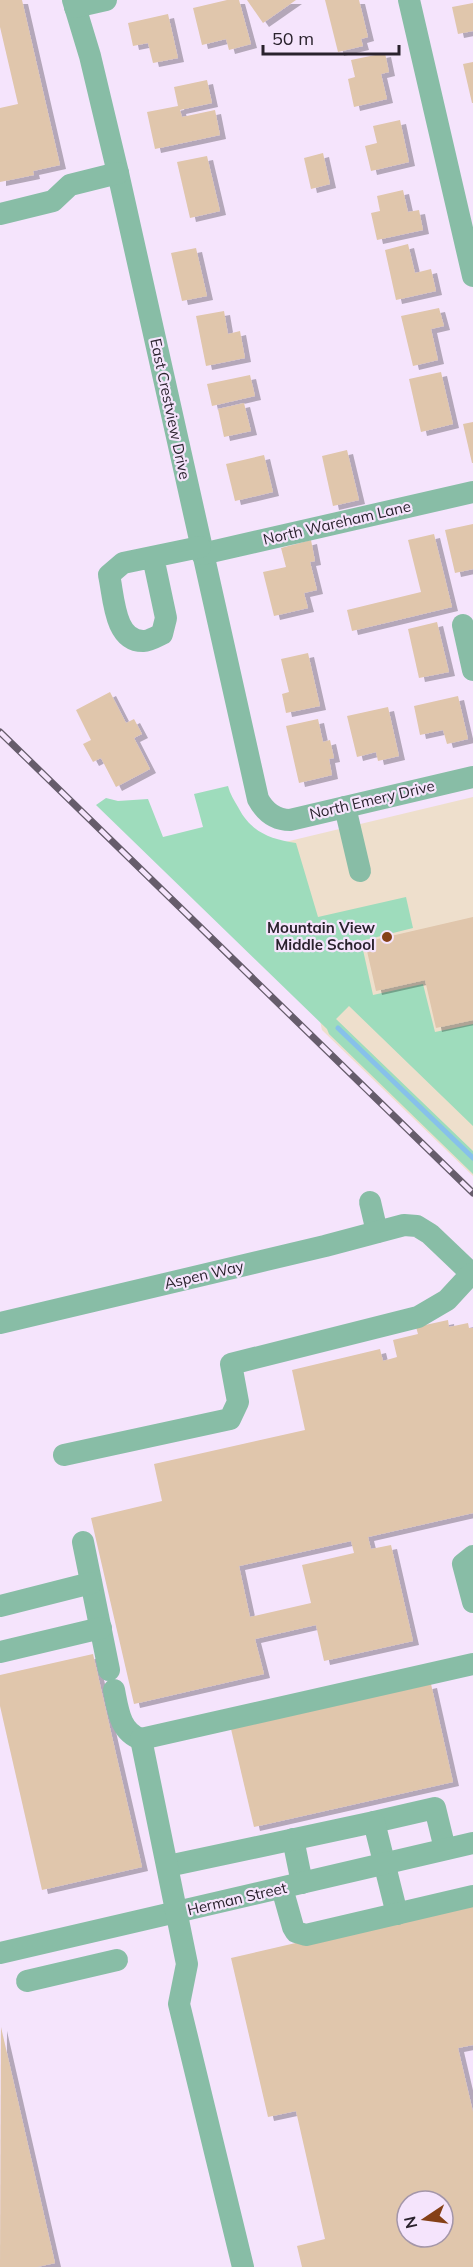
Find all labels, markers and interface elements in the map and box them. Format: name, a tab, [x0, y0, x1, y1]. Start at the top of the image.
scale bar	[263, 18, 400, 56]
text: 50 m	[272, 27, 314, 50]
street label: East Crestview Drive	[146, 337, 195, 481]
street label: North Wareham Lane	[261, 496, 413, 549]
street label: North Emery Drive	[308, 776, 436, 823]
place label: Mountain View Middle School	[267, 918, 376, 954]
marker: Mountain View Middle School	[380, 930, 394, 944]
street label: Aspen Way	[162, 1256, 245, 1293]
street label: Herman Street	[185, 1878, 288, 1919]
north arrow	[395, 2189, 455, 2249]
text: N	[399, 2214, 421, 2231]

